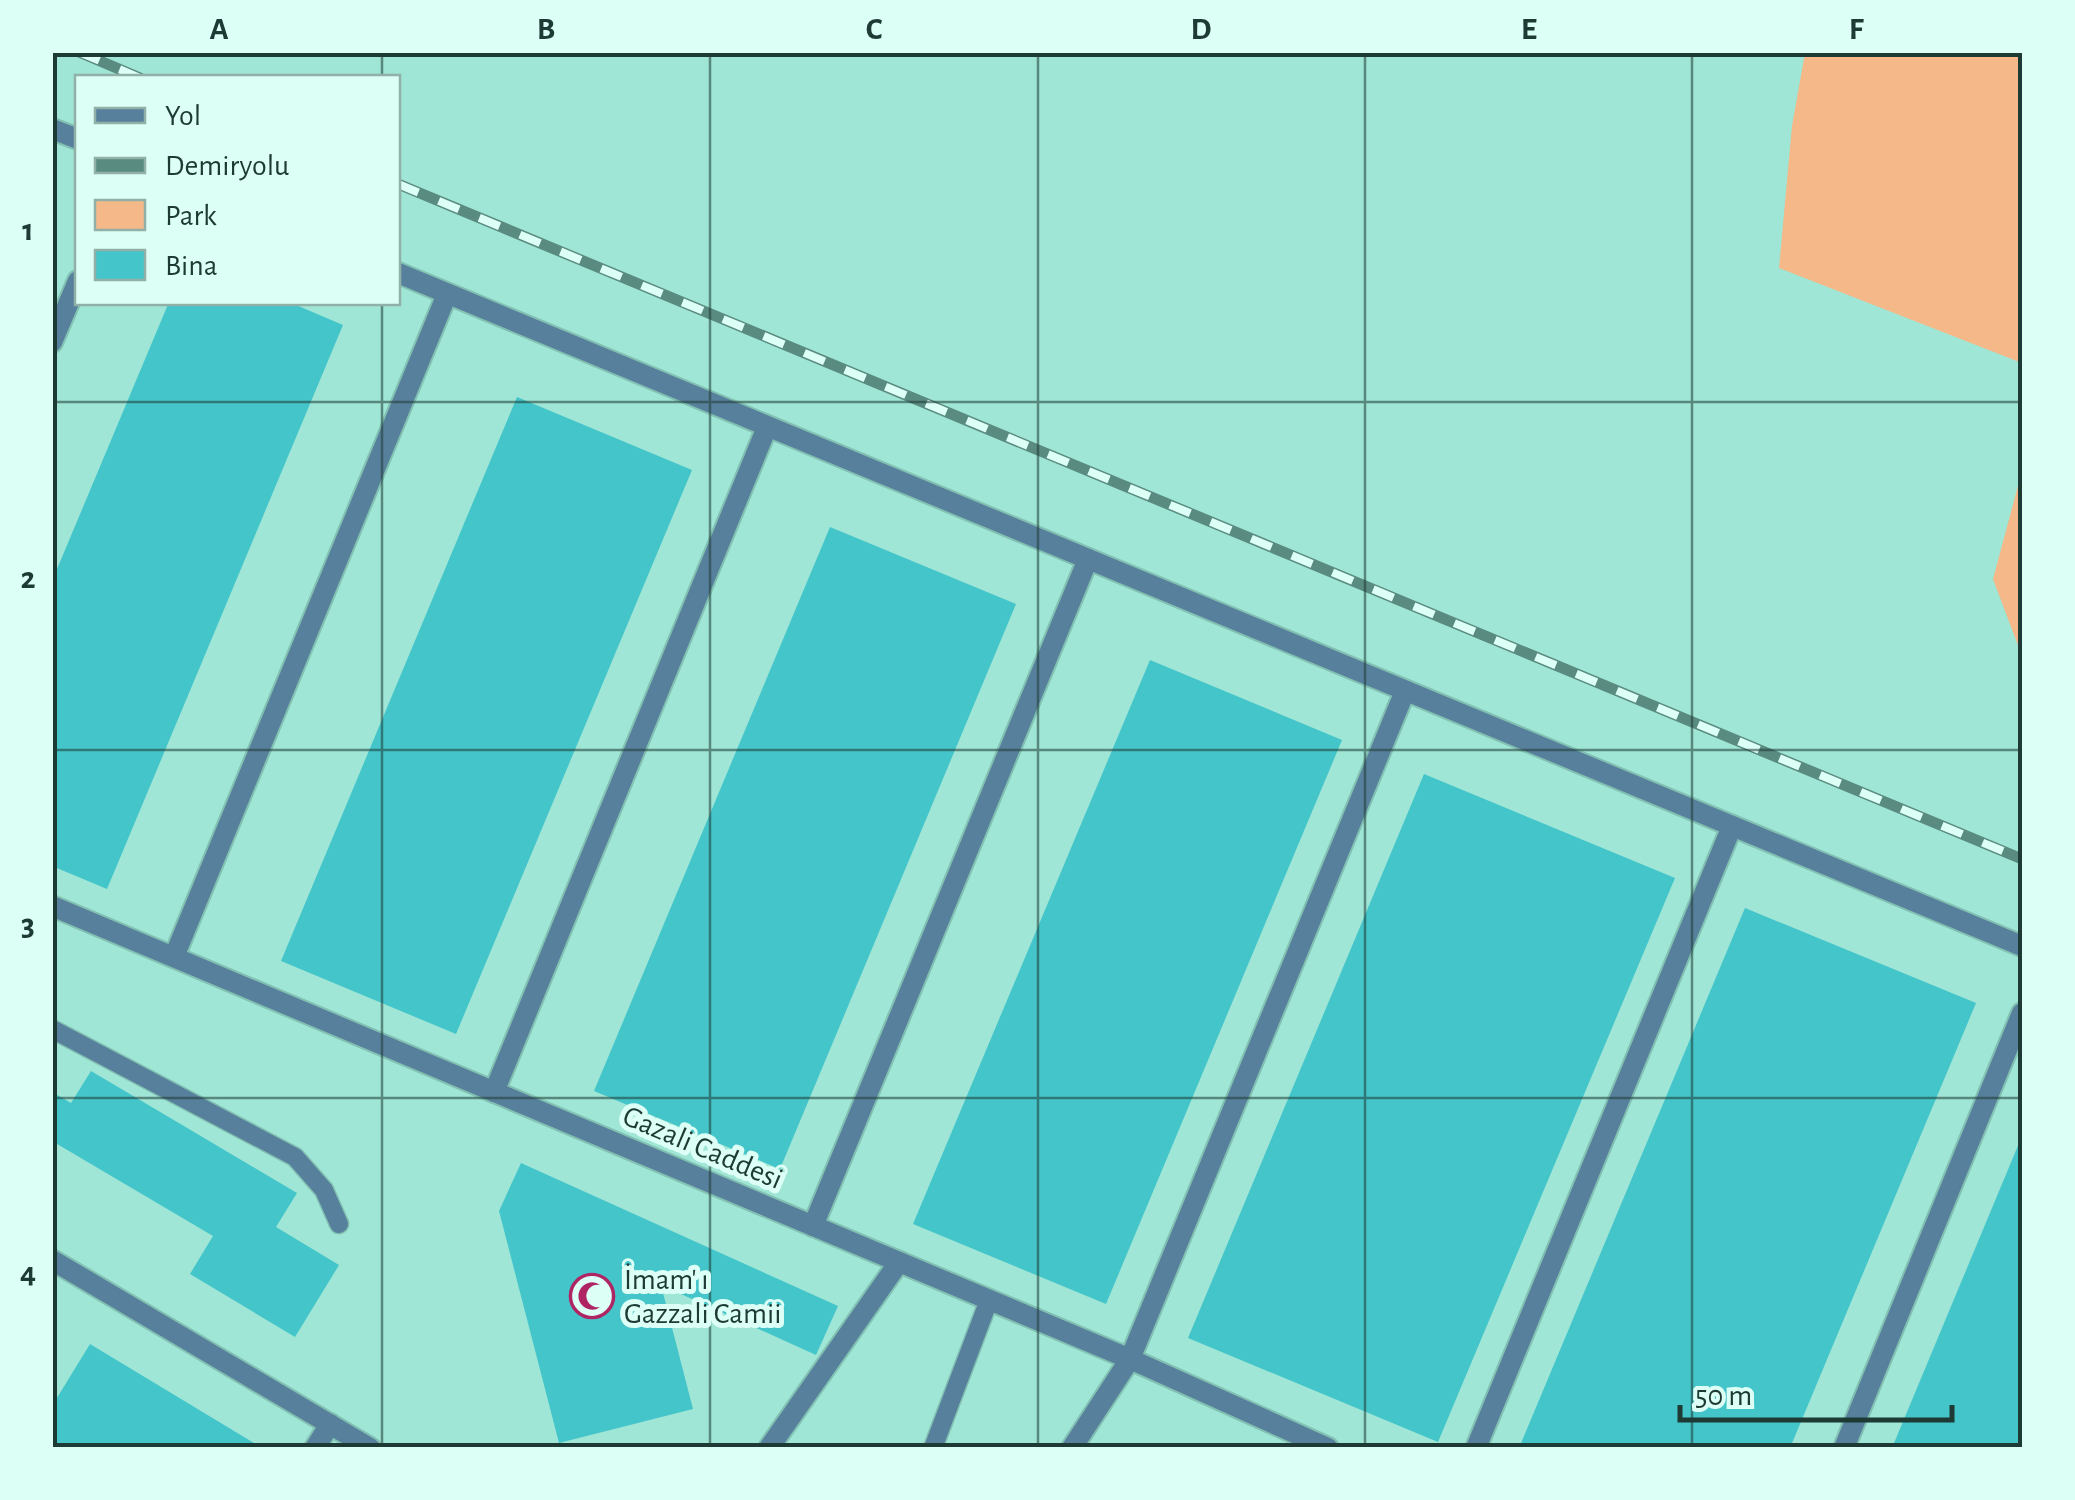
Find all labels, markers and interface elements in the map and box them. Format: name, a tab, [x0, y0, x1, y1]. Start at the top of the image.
text: A	[209, 13, 229, 45]
text: B	[537, 13, 555, 45]
text: C	[866, 13, 883, 45]
text: D	[1191, 13, 1212, 45]
text: E	[1521, 13, 1537, 45]
text: F	[1849, 13, 1865, 45]
legend	[75, 75, 400, 305]
text: Yol	[165, 101, 201, 131]
text: Demiryolu	[165, 151, 289, 181]
text: Park	[165, 201, 217, 231]
text: 1	[22, 214, 34, 246]
text: Bina	[165, 251, 218, 281]
text: 2	[20, 562, 36, 594]
text: 3	[21, 909, 35, 941]
street label: Gazali Caddesi	[618, 1101, 787, 1195]
text: 4	[20, 1257, 36, 1289]
place label: İmam' ı Gazzali Camii	[624, 1263, 781, 1329]
mosque icon: İmam' ı Gazzali Camii	[569, 1273, 615, 1319]
scale bar	[1680, 1360, 1952, 1422]
text: 50 m	[1695, 1381, 1752, 1411]

